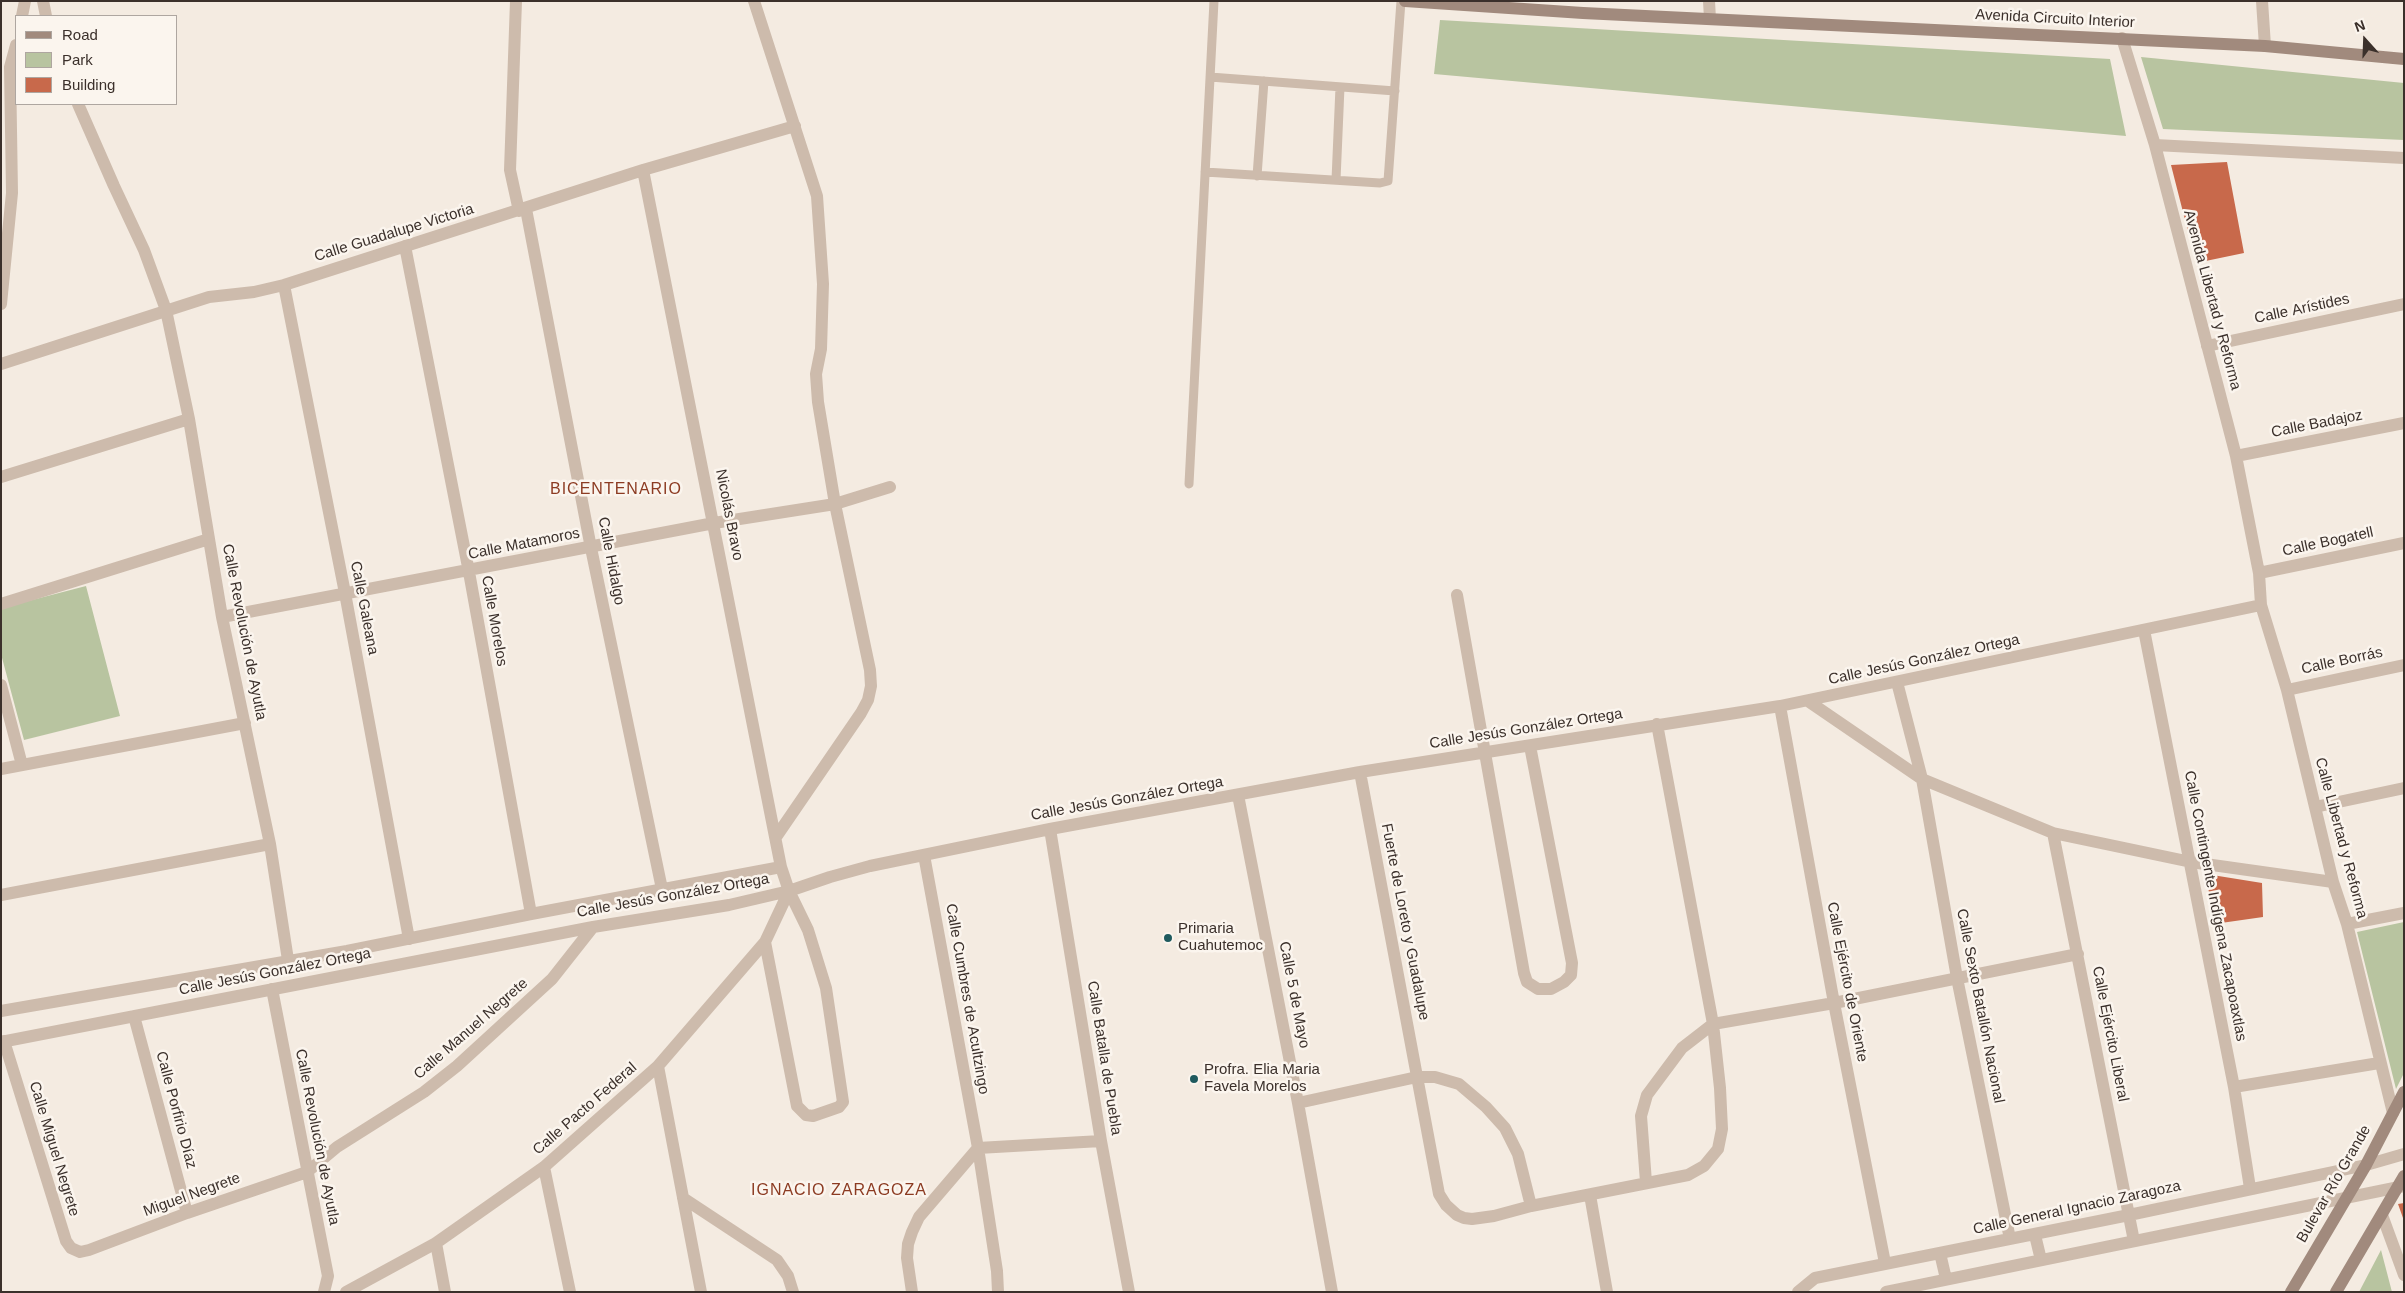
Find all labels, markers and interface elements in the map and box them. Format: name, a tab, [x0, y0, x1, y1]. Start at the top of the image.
street label: Avenida Circuito Interior	[1975, 6, 2135, 32]
legend	[15, 15, 178, 105]
north arrow	[2340, 15, 2390, 65]
text: N	[2352, 17, 2367, 35]
text: Road	[62, 26, 98, 43]
text: Park	[62, 51, 93, 68]
text: Building	[62, 76, 115, 93]
street label: Calle Guadalupe Victoria	[312, 200, 476, 266]
street label: Avenida Libertad y Reforma	[2179, 208, 2245, 392]
street label: Calle Arístides	[2253, 290, 2351, 328]
street label: Calle Badajoz	[2270, 406, 2364, 442]
street label: Nicolás Bravo	[711, 468, 747, 562]
district label: BICENTENARIO	[548, 480, 684, 500]
street label: Calle Hidalgo	[594, 515, 628, 607]
street label: Calle Matamoros	[467, 524, 581, 564]
street label: Calle Bogatell	[2281, 524, 2375, 560]
street label: Calle Revolución de Ayutla	[218, 542, 270, 722]
street label: Calle Galeana	[346, 560, 382, 656]
street label: Calle Morelos	[477, 574, 511, 668]
street label: Calle Jesús González Ortega	[1827, 631, 2021, 689]
street label: Calle Borrás	[2300, 644, 2384, 678]
street label: Calle Jesús González Ortega	[1428, 705, 1624, 753]
street label: Calle Libertad y Reforma	[2311, 756, 2371, 920]
street label: Calle Contingente Indígena Zacapoaxtlas	[2180, 769, 2250, 1043]
street label: Calle Jesús González Ortega	[1029, 773, 1225, 825]
street label: Fuerte de Loreto y Guadalupe	[1377, 822, 1433, 1022]
street label: Calle Jesús González Ortega	[575, 870, 771, 922]
street label: Calle Ejército de Oriente	[1823, 900, 1871, 1064]
street label: Calle Cumbres de Acultzingo	[941, 902, 993, 1096]
street label: Calle Sexto Batallón Nacional	[1952, 907, 2008, 1105]
place label: Primaria Cuahutemoc	[1178, 920, 1263, 955]
marker: Primaria Cuahutemoc	[1162, 932, 1174, 944]
street label: Calle 5 de Mayo	[1275, 940, 1313, 1050]
street label: Calle Jesús González Ortega	[178, 945, 372, 999]
street label: Calle Ejército Liberal	[2088, 965, 2132, 1103]
street label: Calle Manuel Negrete	[410, 975, 532, 1083]
street label: Calle Batalla de Puebla	[1083, 980, 1125, 1136]
street label: Calle Revolución de Ayutla	[291, 1047, 343, 1227]
street label: Calle Porfirio Díaz	[152, 1049, 200, 1171]
street label: Calle Pacto Federal	[529, 1059, 641, 1159]
place label: Profra. Elia Maria Favela Morelos	[1204, 1061, 1320, 1096]
marker: Profra. Elia Maria Favela Morelos	[1188, 1073, 1200, 1085]
street label: Calle Miguel Negrete	[25, 1079, 83, 1219]
street label: Bulevar Río Grande	[2293, 1122, 2375, 1246]
street label: Miguel Negrete	[141, 1169, 243, 1221]
street label: Calle General Ignacio Zaragoza	[1972, 1177, 2182, 1239]
district label: IGNACIO ZARAGOZA	[749, 1181, 929, 1201]

